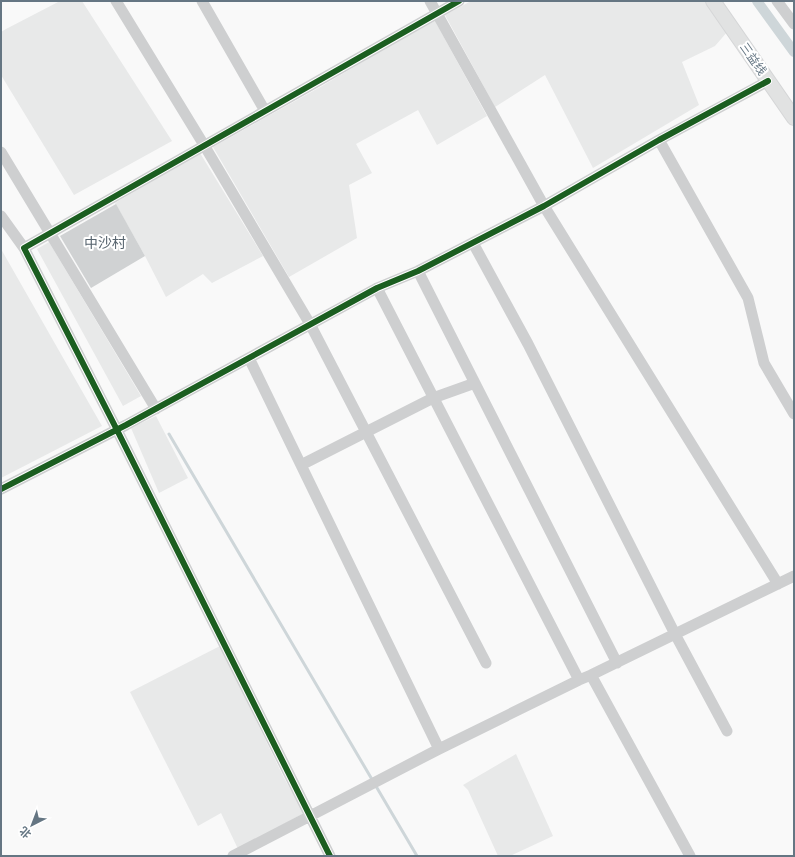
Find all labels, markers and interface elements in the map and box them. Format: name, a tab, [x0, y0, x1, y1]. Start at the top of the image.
street label: 三益线	[737, 40, 769, 78]
district label: 中沙村	[84, 235, 126, 252]
north arrow	[12, 805, 52, 845]
text: 北	[17, 824, 34, 841]

